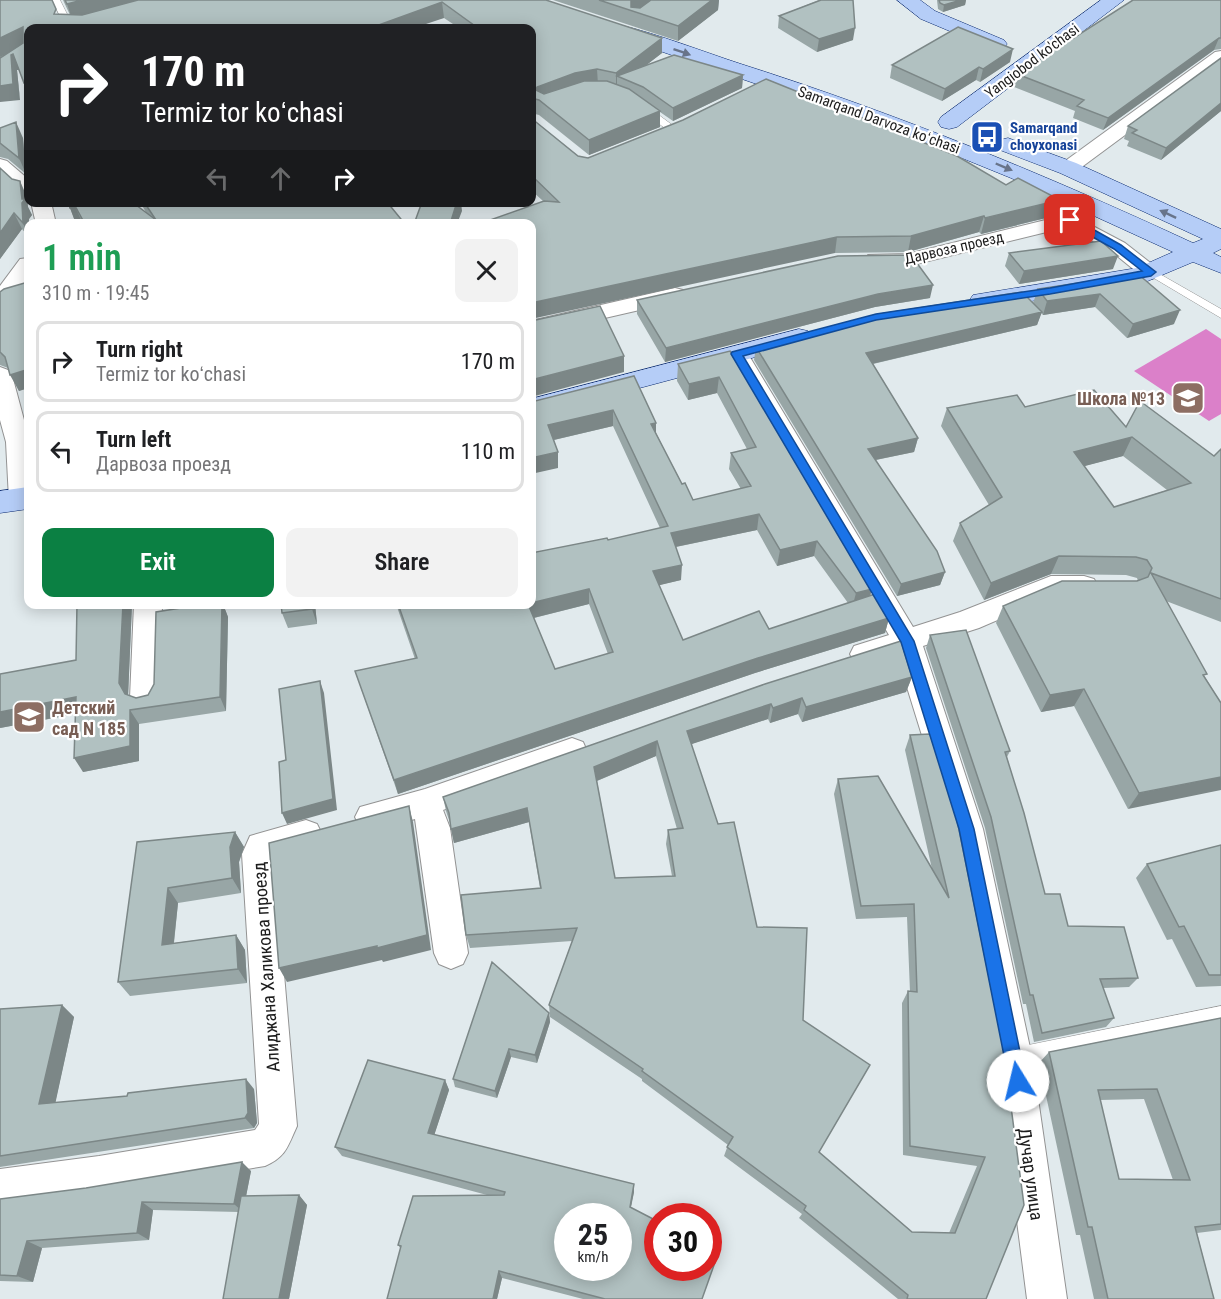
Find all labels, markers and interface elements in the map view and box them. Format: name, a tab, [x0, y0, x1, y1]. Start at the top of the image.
street label: Yangiobod ko'chasi	[981, 20, 1083, 102]
text: 170 m	[141, 47, 246, 96]
icon: right	[42, 48, 120, 126]
one-way arrow	[673, 48, 691, 58]
street label: Samarqand Darvoza koʻchasi	[795, 82, 963, 158]
text: Termiz tor koʻchasi	[141, 97, 344, 129]
bus stop icon: Samarqand choyxonasi	[969, 119, 1005, 155]
place label: Samarqand choyxonasi	[1010, 119, 1078, 154]
icon: left	[201, 162, 234, 195]
icon: ahead	[264, 162, 297, 195]
icon: right	[327, 162, 360, 195]
one-way arrow	[995, 163, 1013, 172]
pin	[1044, 194, 1095, 245]
icon: arrive	[1053, 203, 1086, 236]
one-way arrow	[1158, 209, 1176, 219]
street label: Дарвоза проезд	[903, 228, 1005, 268]
text: 1 min	[42, 237, 122, 279]
button: close	[455, 239, 518, 302]
text: 310 m · 19:45	[42, 281, 149, 305]
text: Turn right	[96, 337, 183, 362]
icon: right	[45, 345, 78, 378]
text: 170 m	[461, 349, 515, 374]
text: Termiz tor koʻchasi	[96, 362, 246, 386]
school or university icon: Школа №13	[1170, 380, 1206, 416]
place label: Школа №13	[1077, 388, 1165, 409]
text: Turn left	[96, 427, 171, 452]
icon: left	[45, 435, 78, 468]
text: 110 m	[461, 439, 515, 464]
text: Дарвоза проезд	[96, 452, 231, 476]
button: Exit	[42, 528, 274, 597]
button: Share	[286, 528, 518, 597]
place label: Детский сад N 185	[52, 697, 126, 739]
school or university icon: Детский сад N 185	[11, 699, 47, 735]
street label: Алиджана Халикова проезд	[248, 861, 284, 1073]
position arrow	[986, 1049, 1050, 1113]
street label: Дучар улица	[1014, 1126, 1048, 1222]
speed limit sign: 30	[644, 1203, 722, 1281]
text: 25	[578, 1217, 608, 1252]
text: km/h	[578, 1248, 608, 1266]

